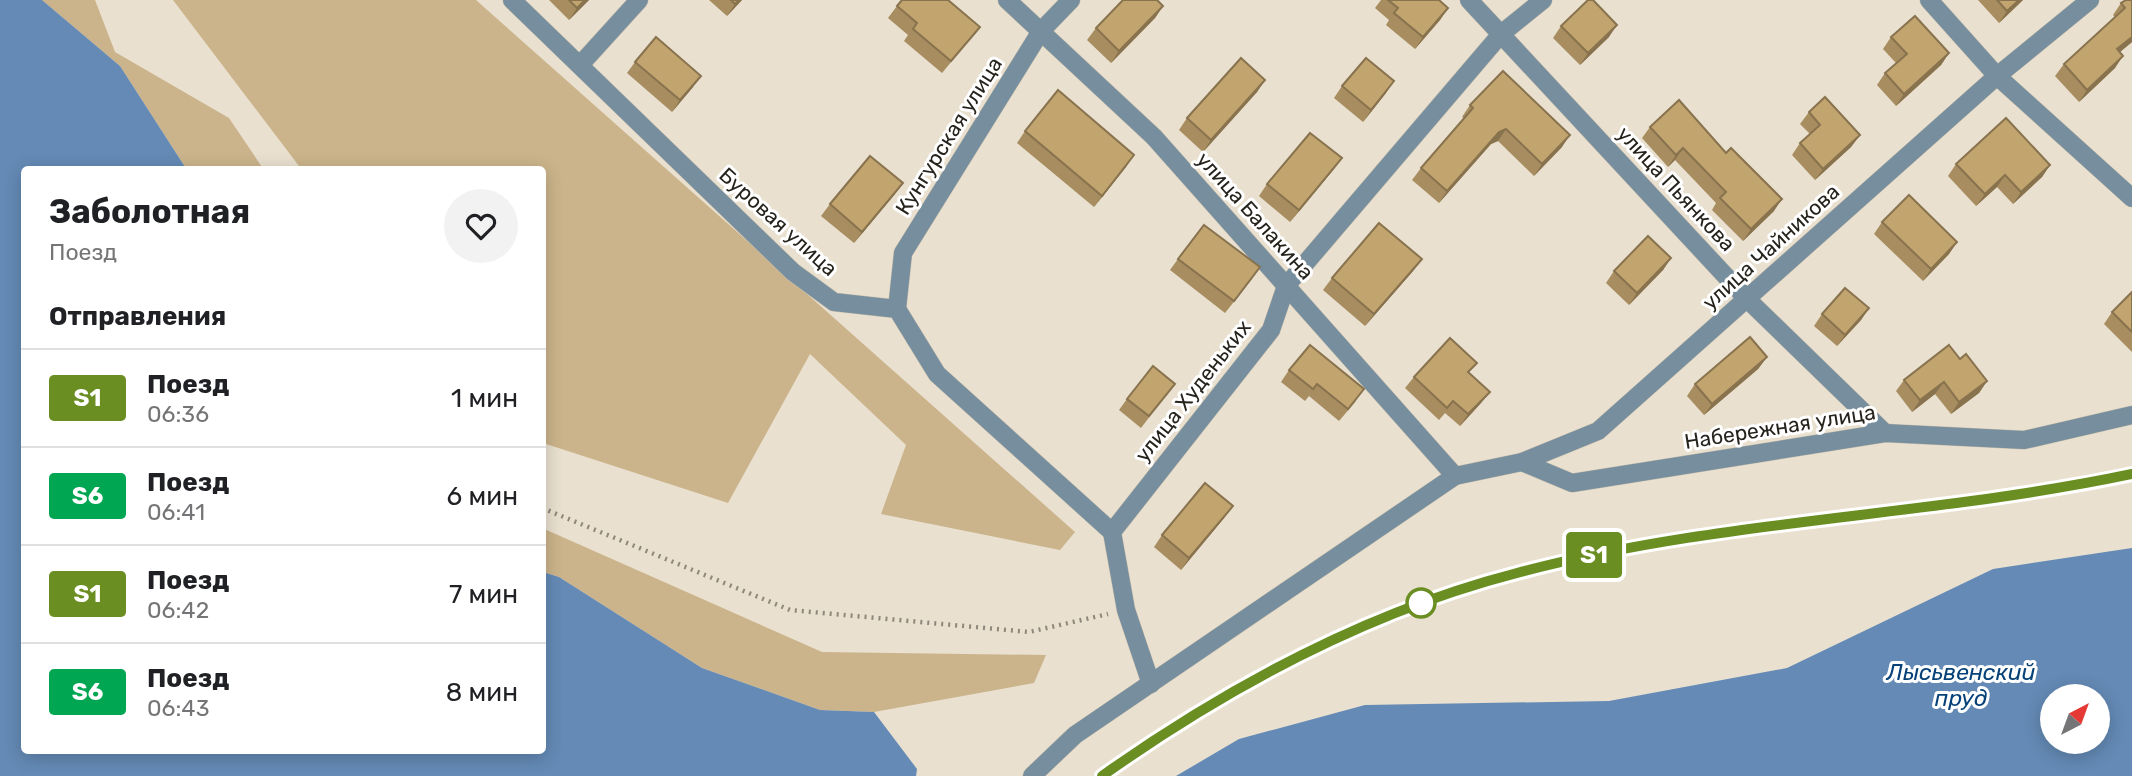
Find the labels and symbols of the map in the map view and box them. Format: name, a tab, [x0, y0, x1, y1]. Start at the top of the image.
street label: Кунгурская улица	[890, 52, 1007, 219]
street label: улица Пьянкова	[1612, 121, 1741, 256]
street label: улица Балакина	[1192, 147, 1319, 285]
street label: Буровая улица	[714, 162, 842, 281]
street label: улица Чайникова	[1697, 179, 1844, 315]
street label: улица Худеньких	[1129, 315, 1256, 467]
street label: Набережная улица	[1683, 399, 1877, 454]
line badge: S1	[1562, 532, 1626, 578]
unlabelled marker	[1406, 588, 1436, 618]
water label: Лысьвенский пруд	[1885, 658, 2036, 712]
north arrow	[2040, 684, 2110, 754]

